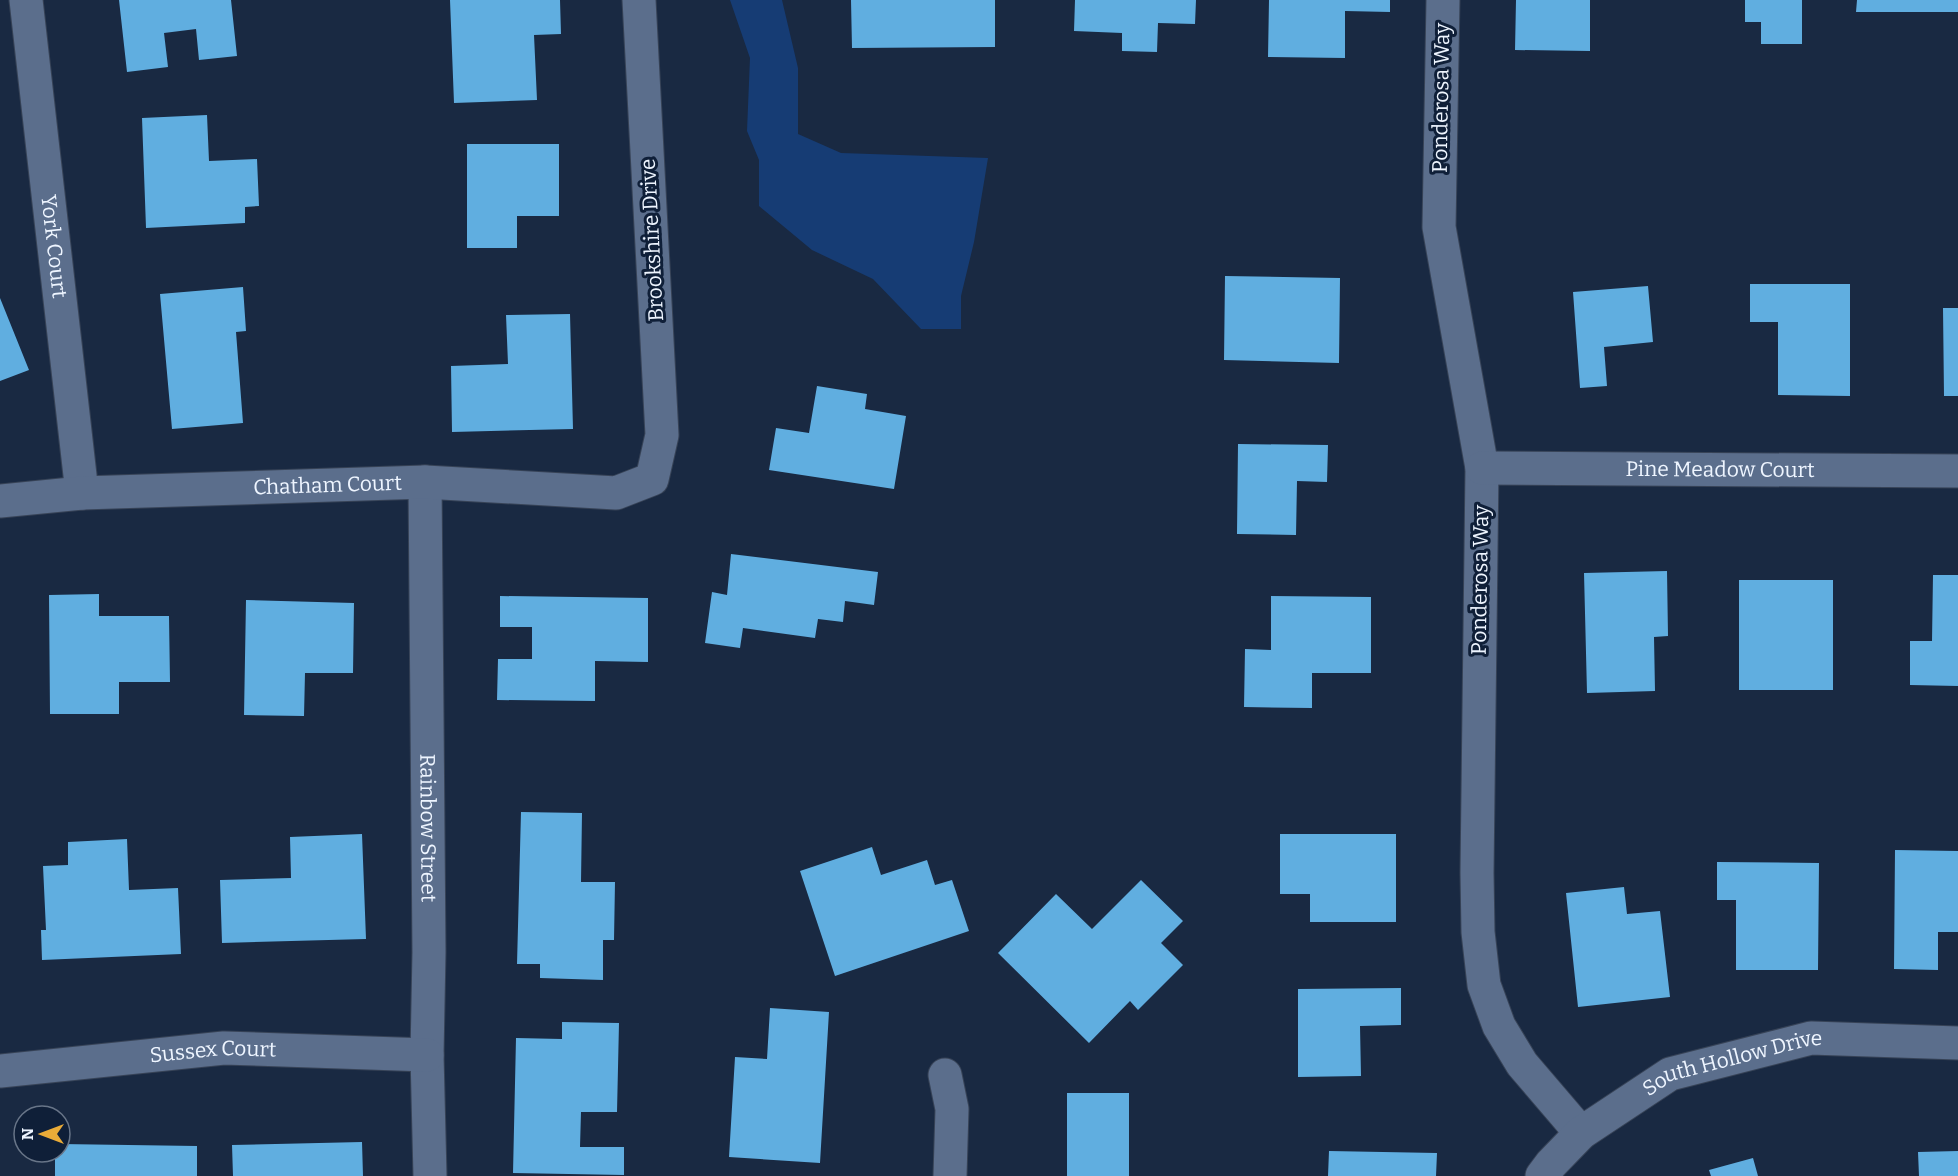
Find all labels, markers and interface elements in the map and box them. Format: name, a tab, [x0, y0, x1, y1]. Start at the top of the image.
street label: Ponderosa Way	[1427, 22, 1455, 173]
street label: Brookshire Drive	[635, 158, 669, 322]
street label: York Court	[35, 193, 73, 300]
street label: Pine Meadow Court	[1625, 456, 1815, 483]
street label: Chatham Court	[253, 470, 403, 501]
street label: Ponderosa Way	[1466, 504, 1494, 655]
street label: Rainbow Street	[414, 754, 442, 903]
street label: South Hollow Drive	[1637, 1025, 1823, 1102]
street label: Sussex Court	[148, 1035, 277, 1069]
north arrow	[12, 1104, 72, 1164]
text: N	[18, 1128, 37, 1140]

